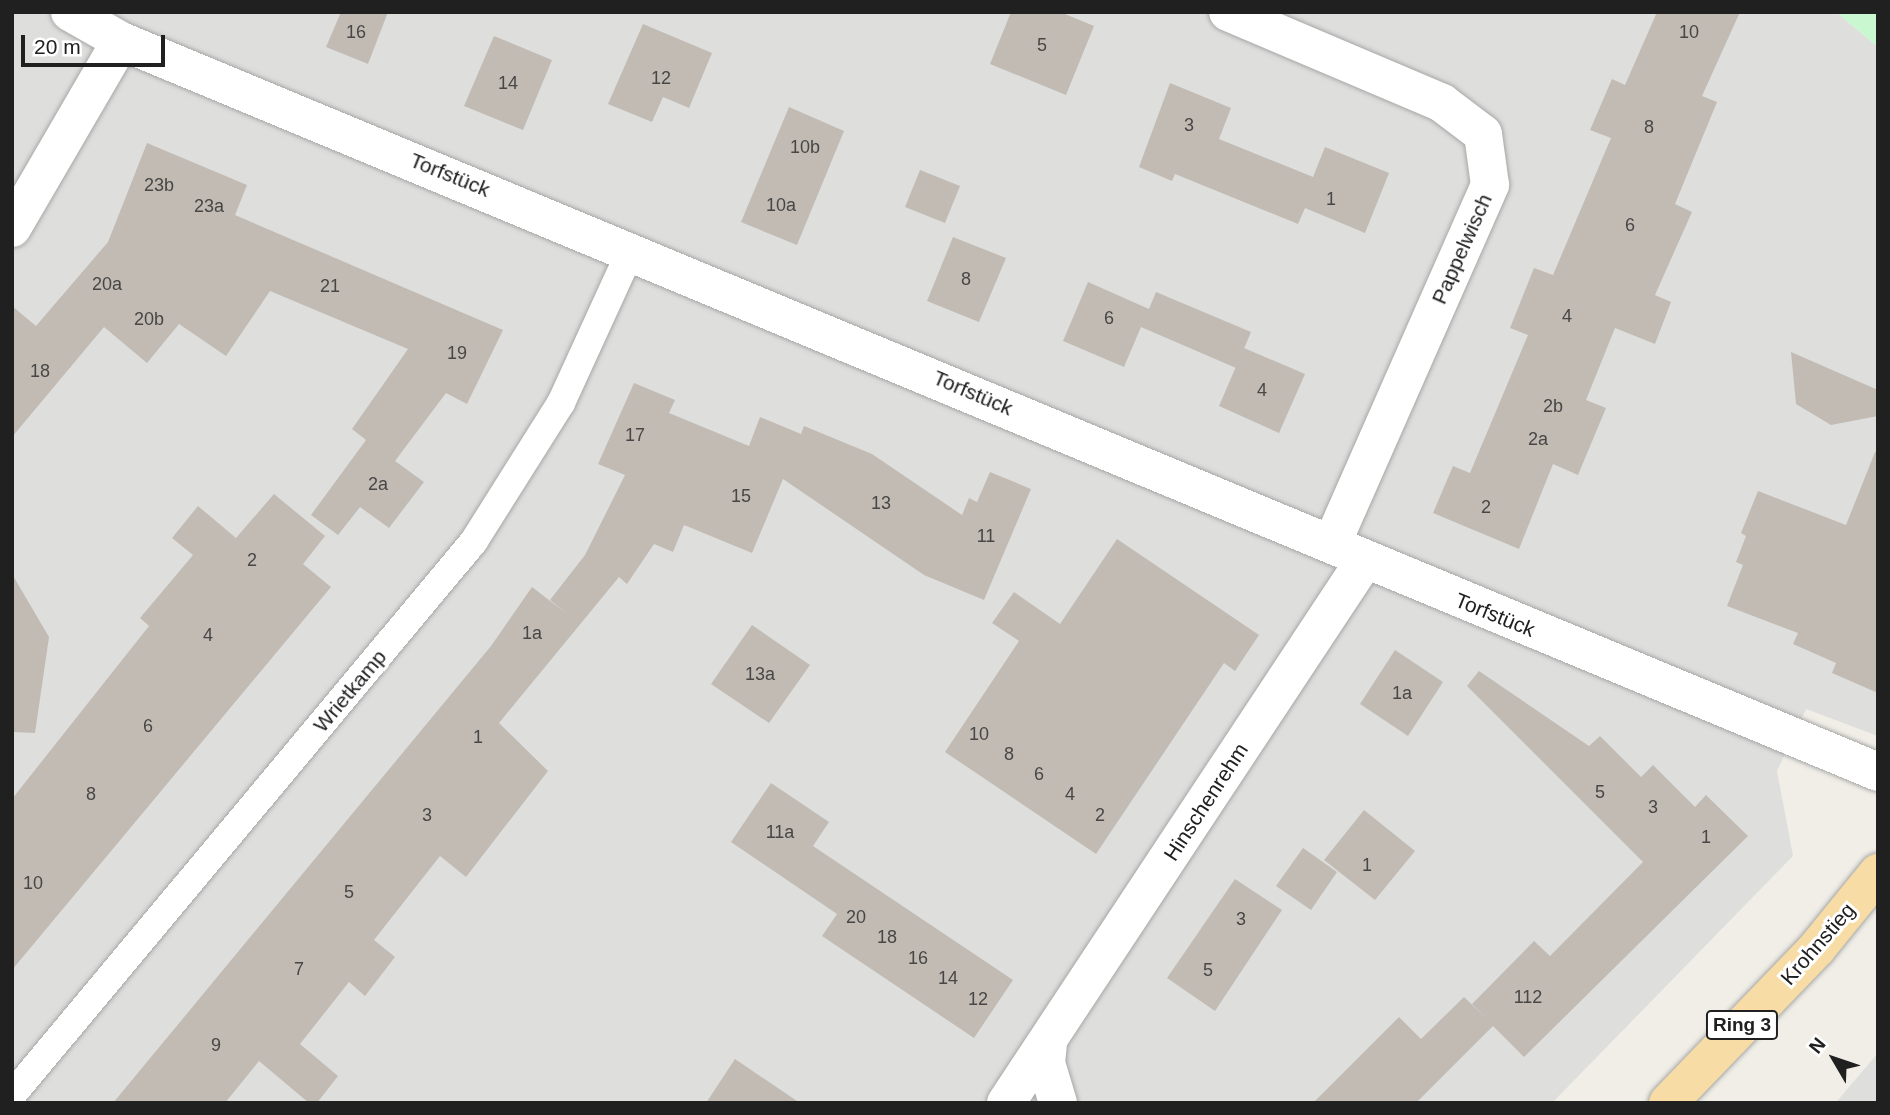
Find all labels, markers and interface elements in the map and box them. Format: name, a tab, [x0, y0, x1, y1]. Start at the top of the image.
scale bar	[24, 21, 168, 65]
house number: 16	[346, 21, 366, 43]
house number: 10	[1679, 21, 1699, 43]
house number: 5	[1037, 34, 1047, 56]
text: 20 m	[34, 35, 81, 58]
house number: 12	[651, 67, 671, 89]
house number: 14	[498, 72, 518, 94]
house number: 3	[1184, 114, 1194, 136]
house number: 8	[1644, 116, 1654, 138]
house number: 10b	[790, 136, 820, 158]
street label: Torfstück	[406, 148, 494, 202]
house number: 23b	[144, 174, 174, 196]
house number: 1	[1326, 188, 1336, 210]
street label: Pappelwisch	[1427, 190, 1497, 308]
house number: 10a	[766, 194, 796, 216]
house number: 23a	[194, 195, 224, 217]
house number: 6	[1625, 214, 1635, 236]
house number: 8	[961, 268, 971, 290]
house number: 20a	[92, 273, 122, 295]
house number: 21	[320, 275, 340, 297]
house number: 4	[1562, 305, 1572, 327]
house number: 6	[1104, 307, 1114, 329]
house number: 20b	[134, 308, 164, 330]
house number: 19	[447, 342, 467, 364]
house number: 18	[30, 360, 50, 382]
street label: Torfstück	[929, 365, 1017, 421]
house number: 4	[1257, 379, 1267, 401]
house number: 2b	[1543, 395, 1563, 417]
house number: 17	[625, 424, 645, 446]
house number: 2a	[1528, 428, 1548, 450]
house number: 2a	[368, 473, 388, 495]
house number: 15	[731, 485, 751, 507]
house number: 13	[871, 492, 891, 514]
house number: 2	[1481, 496, 1491, 518]
house number: 11	[977, 525, 995, 547]
house number: 2	[247, 549, 257, 571]
street label: Torfstück	[1451, 588, 1539, 642]
house number: 1a	[522, 622, 542, 644]
house number: 4	[203, 624, 213, 646]
street label: Wrietkamp	[308, 645, 392, 737]
house number: 13a	[745, 663, 775, 685]
house number: 1a	[1392, 682, 1412, 704]
house number: 6	[143, 715, 153, 737]
house number: 10	[969, 723, 989, 745]
house number: 1	[473, 726, 483, 748]
street label: Hinschenrehm	[1159, 738, 1253, 866]
house number: 8	[1004, 743, 1014, 765]
house number: 6	[1034, 763, 1044, 785]
house number: 5	[1595, 781, 1605, 803]
house number: 8	[86, 783, 96, 805]
house number: 4	[1065, 783, 1075, 805]
house number: 3	[1648, 796, 1658, 818]
house number: 3	[422, 804, 432, 826]
house number: 2	[1095, 804, 1105, 826]
house number: 11a	[766, 821, 794, 843]
house number: 1	[1701, 826, 1711, 848]
house number: 1	[1362, 854, 1372, 876]
house number: 10	[23, 872, 43, 894]
house number: 5	[344, 881, 354, 903]
street label: Krohnstieg	[1776, 898, 1860, 990]
house number: 20	[846, 906, 866, 928]
house number: 3	[1236, 908, 1246, 930]
house number: 18	[877, 926, 897, 948]
house number: 16	[908, 947, 928, 969]
house number: 7	[294, 958, 304, 980]
house number: 5	[1203, 959, 1213, 981]
house number: 14	[938, 967, 958, 989]
house number: 112	[1514, 986, 1542, 1008]
house number: 12	[968, 988, 988, 1010]
road number: Ring 3	[1705, 1009, 1779, 1040]
north arrow	[1799, 1024, 1869, 1094]
house number: 9	[211, 1034, 221, 1056]
text: N	[1805, 1034, 1830, 1057]

